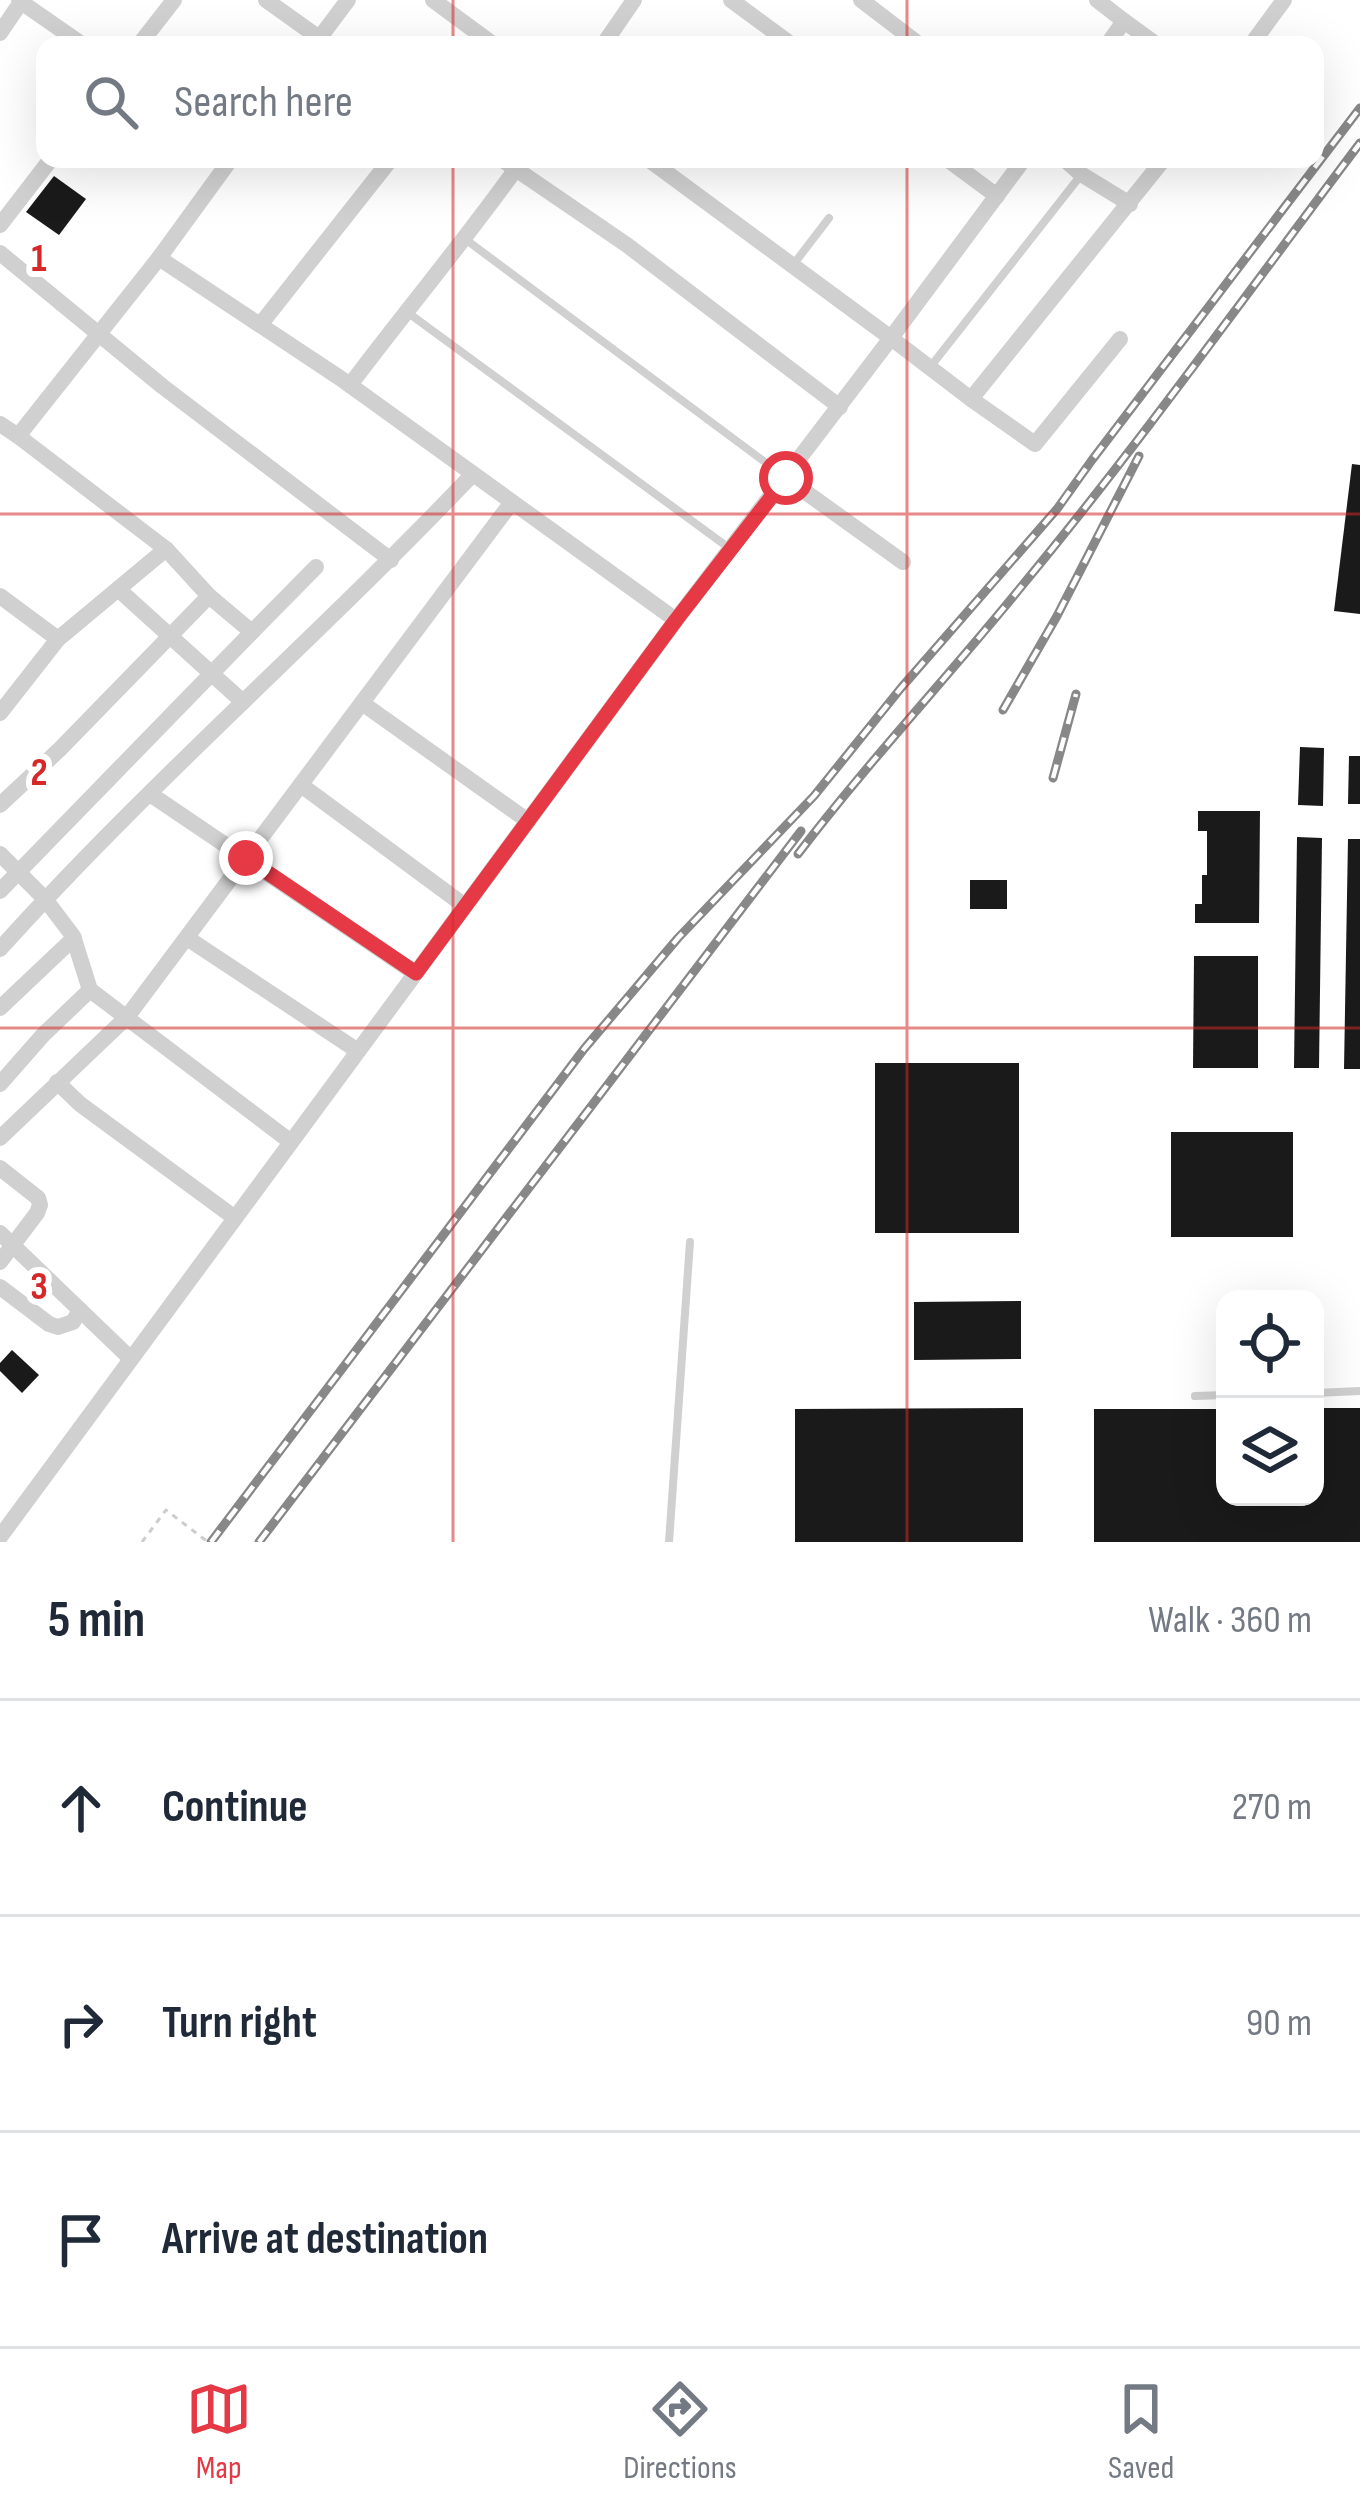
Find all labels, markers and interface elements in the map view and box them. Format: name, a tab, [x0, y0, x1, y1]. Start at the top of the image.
search box	[36, 36, 1324, 168]
icon: search	[78, 69, 144, 135]
text: Search here	[174, 75, 353, 130]
text: 1	[31, 236, 47, 283]
route start	[759, 451, 813, 505]
text: 2	[30, 750, 48, 797]
route end	[219, 831, 273, 885]
text: 3	[30, 1264, 48, 1311]
map controls	[1216, 1290, 1324, 1506]
button: locate	[1216, 1290, 1324, 1398]
button: layers	[1216, 1398, 1324, 1506]
text: 5 min	[48, 1590, 145, 1651]
text: Walk · 360 m	[1148, 1597, 1312, 1644]
icon: ahead	[48, 1775, 114, 1841]
text: Continue	[162, 1780, 308, 1835]
text: 270 m	[1232, 1784, 1312, 1831]
icon: right	[48, 1991, 114, 2057]
text: Turn right	[162, 1996, 317, 2051]
text: 90 m	[1246, 2000, 1312, 2047]
icon: arrive	[48, 2207, 114, 2273]
text: Arrive at destination	[162, 2212, 488, 2267]
tab: Map	[186, 2376, 252, 2488]
tab: Directions	[623, 2376, 737, 2488]
tab: Saved	[1108, 2376, 1174, 2488]

